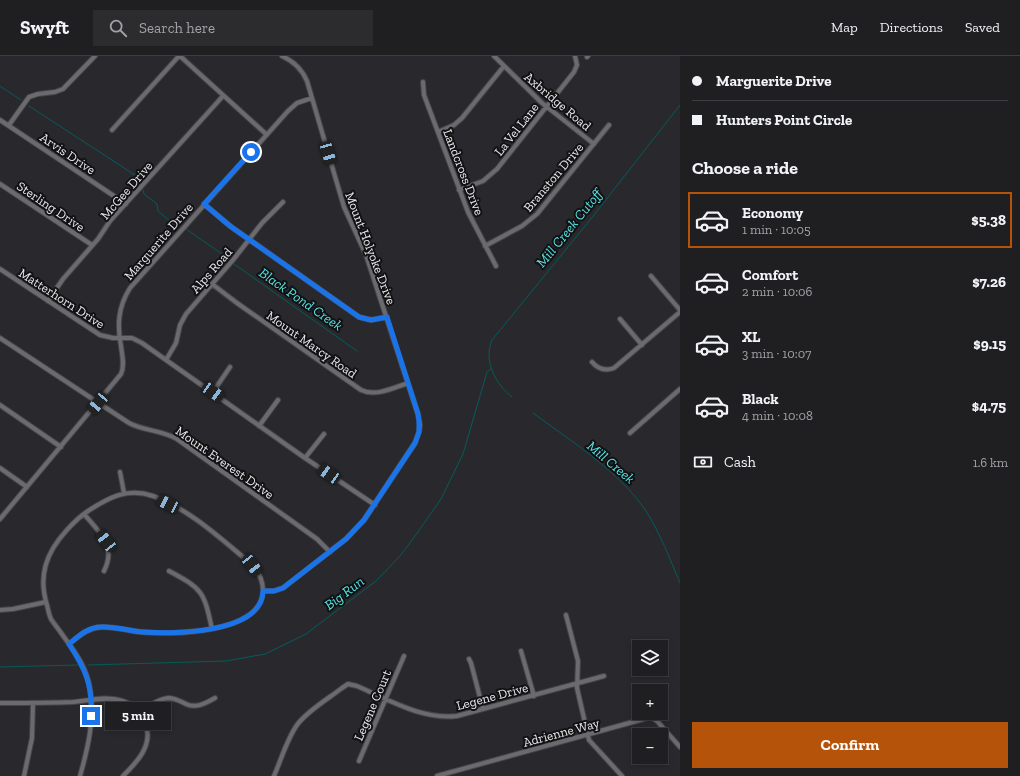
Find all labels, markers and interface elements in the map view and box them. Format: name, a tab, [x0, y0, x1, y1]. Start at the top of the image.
search box	[93, 10, 373, 46]
text: Swyft	[20, 16, 69, 39]
icon: search	[107, 17, 129, 39]
text: Search here	[139, 19, 215, 37]
text: Map	[831, 19, 858, 36]
text: Directions	[880, 19, 943, 36]
text: Saved	[965, 19, 1000, 36]
street label: Axbridge Road	[521, 69, 594, 134]
text: Marguerite Drive	[716, 72, 832, 90]
street label: La Vel Lane	[491, 100, 542, 159]
text: Hunters Point Circle	[716, 111, 852, 129]
street label: Landcross Drive	[440, 127, 487, 217]
street label: Arvis Drive	[37, 129, 98, 177]
car	[319, 140, 337, 166]
street label: Branston Drive	[520, 140, 587, 215]
route start	[242, 143, 260, 161]
text: Choose a ride	[692, 157, 798, 179]
street label: McGee Drive	[97, 158, 156, 222]
street label: Sterling Drive	[14, 178, 87, 235]
water label: Mill Creek Cutoff	[533, 184, 607, 271]
street label: Mount Holyoke Drive	[342, 190, 399, 306]
street label: Marguerite Drive	[121, 200, 196, 283]
icon: car	[694, 202, 730, 238]
text: Economy	[742, 204, 803, 222]
text: $5.38	[971, 211, 1006, 229]
text: 1 min · 10:05	[742, 222, 811, 237]
street label: Alps Road	[187, 244, 235, 296]
water label: Black Pond Creek	[256, 264, 346, 334]
icon: car	[694, 264, 730, 300]
street label: Matterhorn Drive	[16, 265, 107, 332]
text: Comfort	[742, 266, 798, 284]
text: $7.26	[972, 273, 1006, 291]
text: 2 min · 10:06	[742, 284, 813, 299]
street label: Mount Marcy Road	[264, 308, 360, 381]
icon: car	[694, 326, 730, 362]
text: XL	[742, 328, 760, 346]
text: $9.15	[973, 335, 1006, 353]
text: 3 min · 10:07	[742, 346, 811, 361]
car	[200, 380, 226, 404]
icon: car	[694, 388, 730, 424]
car	[86, 390, 110, 416]
text: Black	[742, 390, 779, 408]
text: $4.75	[972, 397, 1006, 415]
text: 4 min · 10:08	[742, 408, 813, 423]
street label: Mount Everest Drive	[173, 423, 277, 502]
water label: Mill Creek	[583, 438, 638, 487]
icon: cash	[692, 451, 714, 473]
text: Cash	[724, 453, 756, 471]
text: 1.6 km	[973, 455, 1008, 470]
car	[316, 462, 342, 486]
car	[155, 493, 181, 515]
car	[94, 528, 118, 554]
car	[240, 552, 264, 578]
water label: Big Run	[321, 573, 367, 614]
map controls	[632, 640, 668, 764]
button: layers	[632, 640, 668, 676]
street label: Legene Court	[351, 667, 394, 743]
street label: Legene Drive	[455, 680, 530, 713]
button: +	[632, 684, 668, 720]
callout: 5 min	[105, 702, 171, 730]
route end	[82, 707, 100, 725]
text: 5 min	[122, 708, 154, 723]
street label: Adrienne Way	[521, 715, 601, 750]
button: Confirm	[692, 722, 1008, 768]
button: −	[632, 728, 668, 764]

